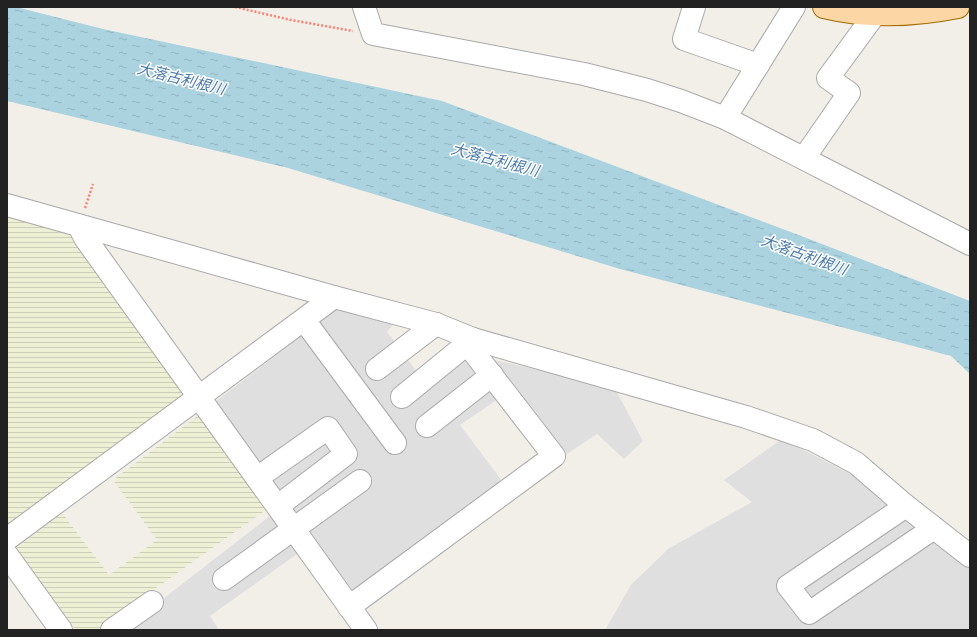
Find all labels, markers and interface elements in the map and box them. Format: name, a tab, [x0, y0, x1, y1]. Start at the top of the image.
water label: 大落古利根川	[135, 58, 229, 100]
water label: 大落古利根川	[449, 139, 543, 182]
water label: 大落古利根川	[758, 230, 852, 280]

